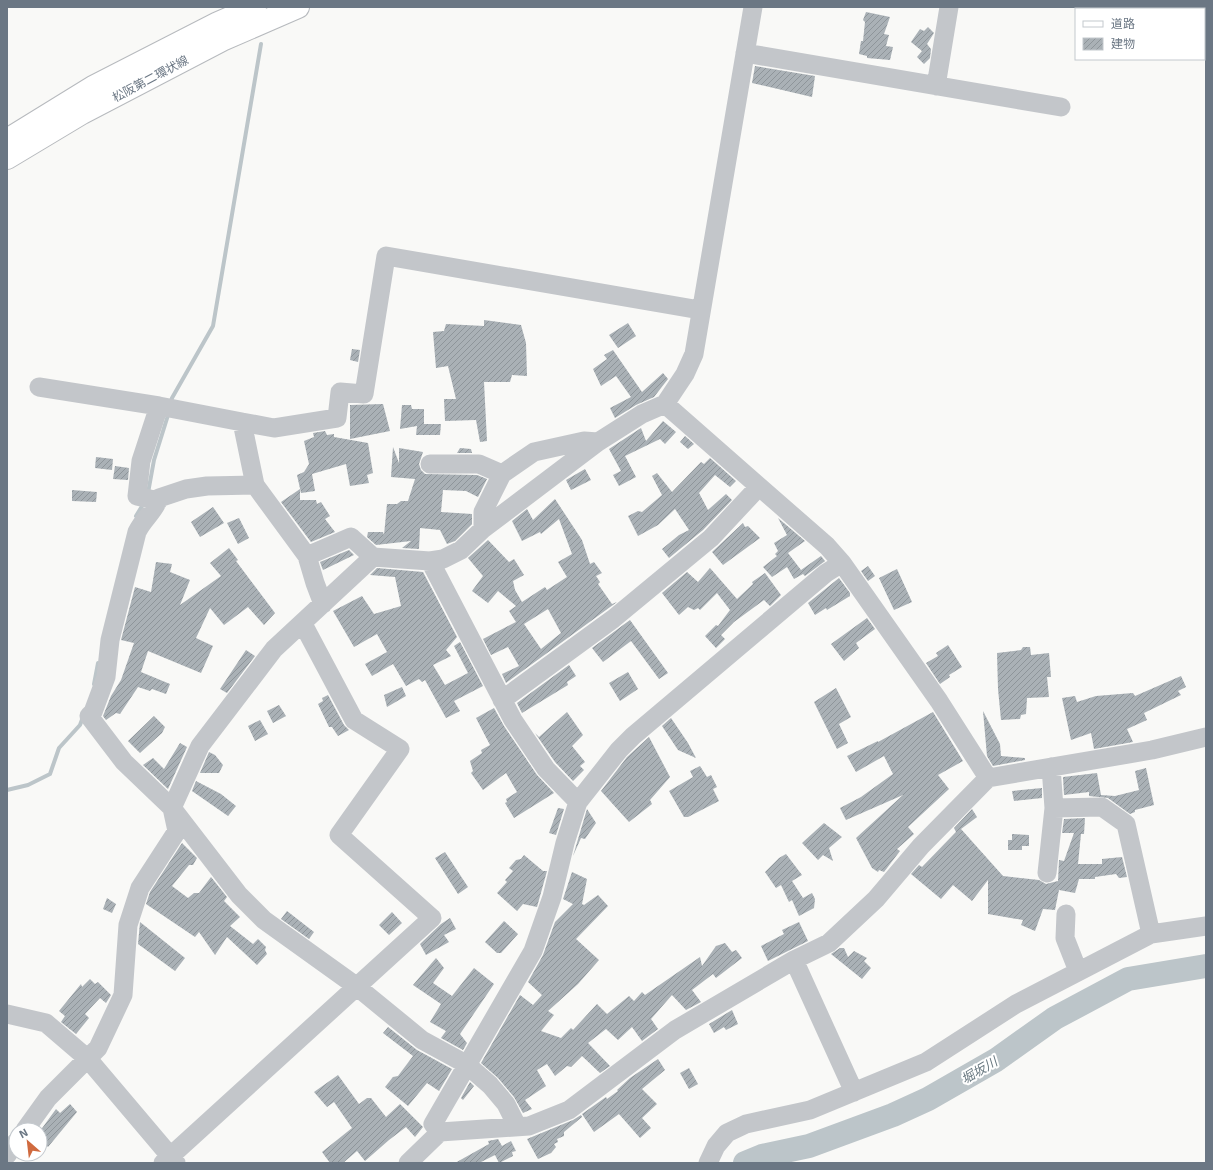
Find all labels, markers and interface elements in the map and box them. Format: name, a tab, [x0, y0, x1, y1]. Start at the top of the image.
legend	[1075, 8, 1205, 60]
text: 道路	[1111, 16, 1135, 30]
text: 建物	[1111, 36, 1135, 50]
street label: 松阪第二環状線	[110, 52, 190, 104]
water label: 堀坂川	[958, 1052, 1002, 1087]
north arrow	[8, 1122, 48, 1162]
text: N	[17, 1125, 30, 1140]

